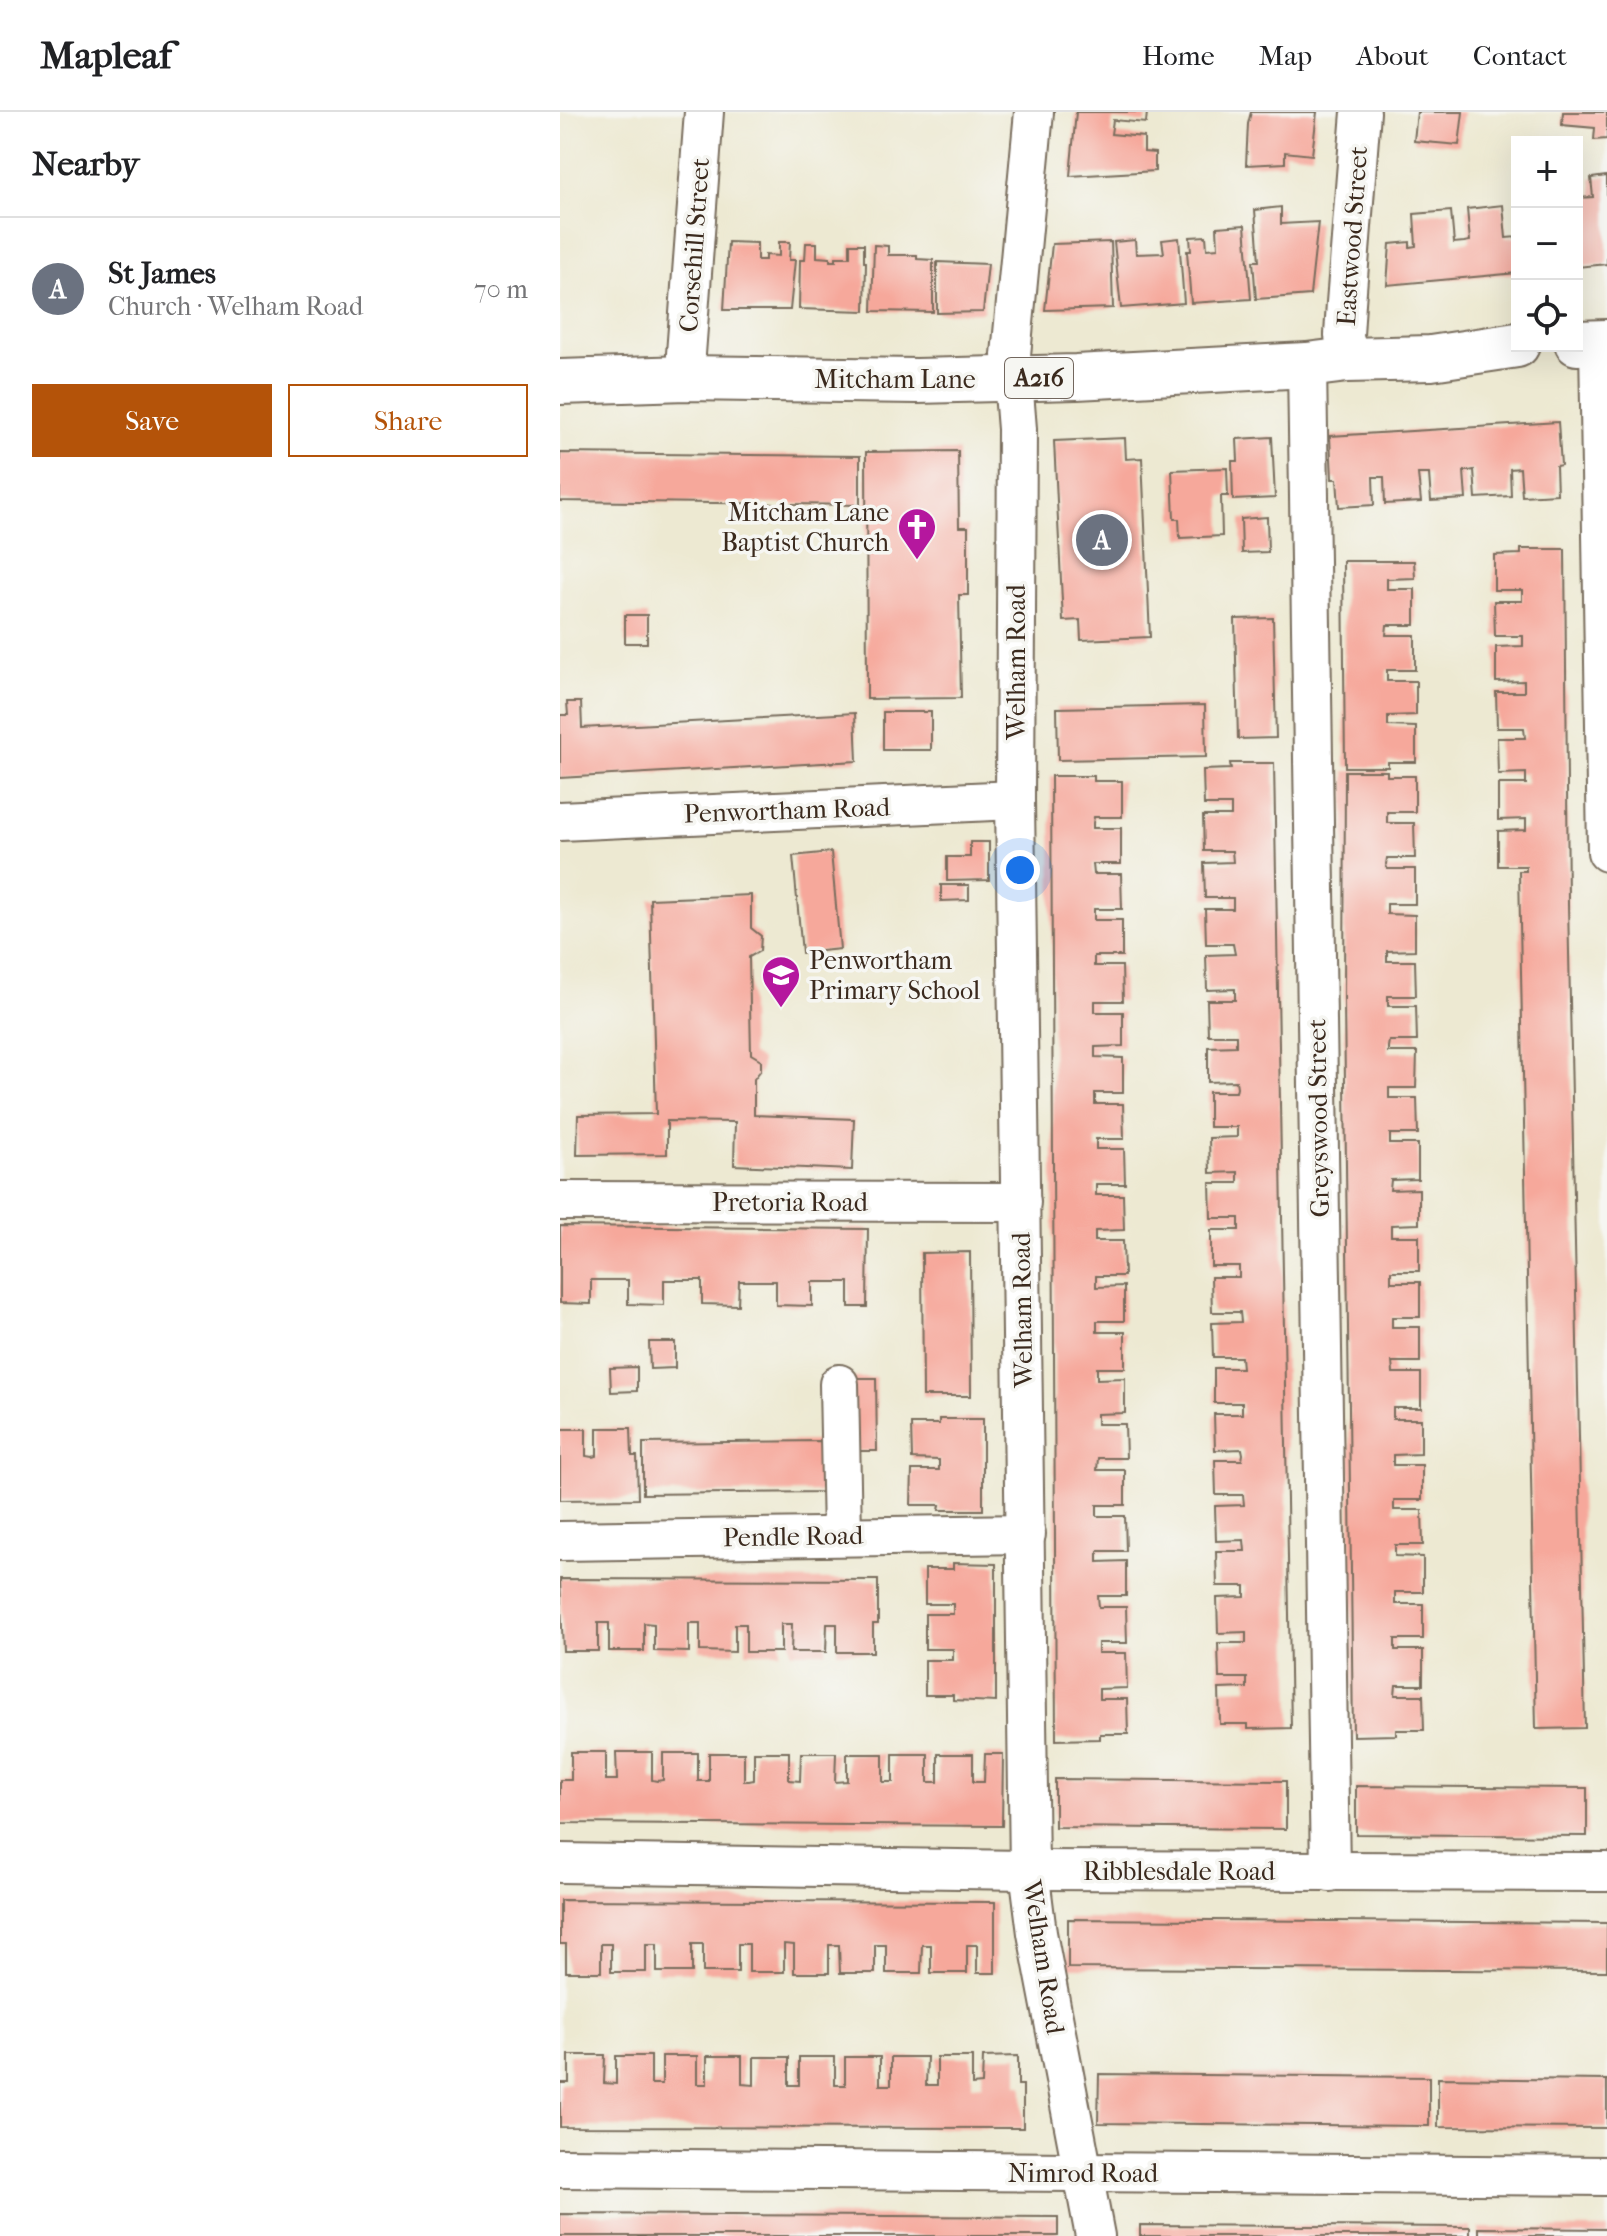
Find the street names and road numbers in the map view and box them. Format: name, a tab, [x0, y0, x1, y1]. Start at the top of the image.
street label: Eastwood Street	[1331, 144, 1374, 327]
street label: Corsehill Street	[673, 156, 716, 333]
road number: A216	[1005, 358, 1073, 398]
street label: Mitcham Lane	[814, 364, 976, 395]
street label: Welham Road	[1001, 583, 1032, 741]
street label: Penwortham Road	[683, 791, 892, 830]
street label: Greyswood Street	[1301, 1018, 1336, 1218]
street label: Pretoria Road	[712, 1187, 869, 1218]
street label: Welham Road	[1006, 1231, 1039, 1389]
street label: Pendle Road	[723, 1520, 864, 1553]
street label: Ribblesdale Road	[1083, 1856, 1276, 1887]
street label: Welham Road	[1016, 1877, 1071, 2037]
street label: Nimrod Road	[1008, 2158, 1159, 2189]

